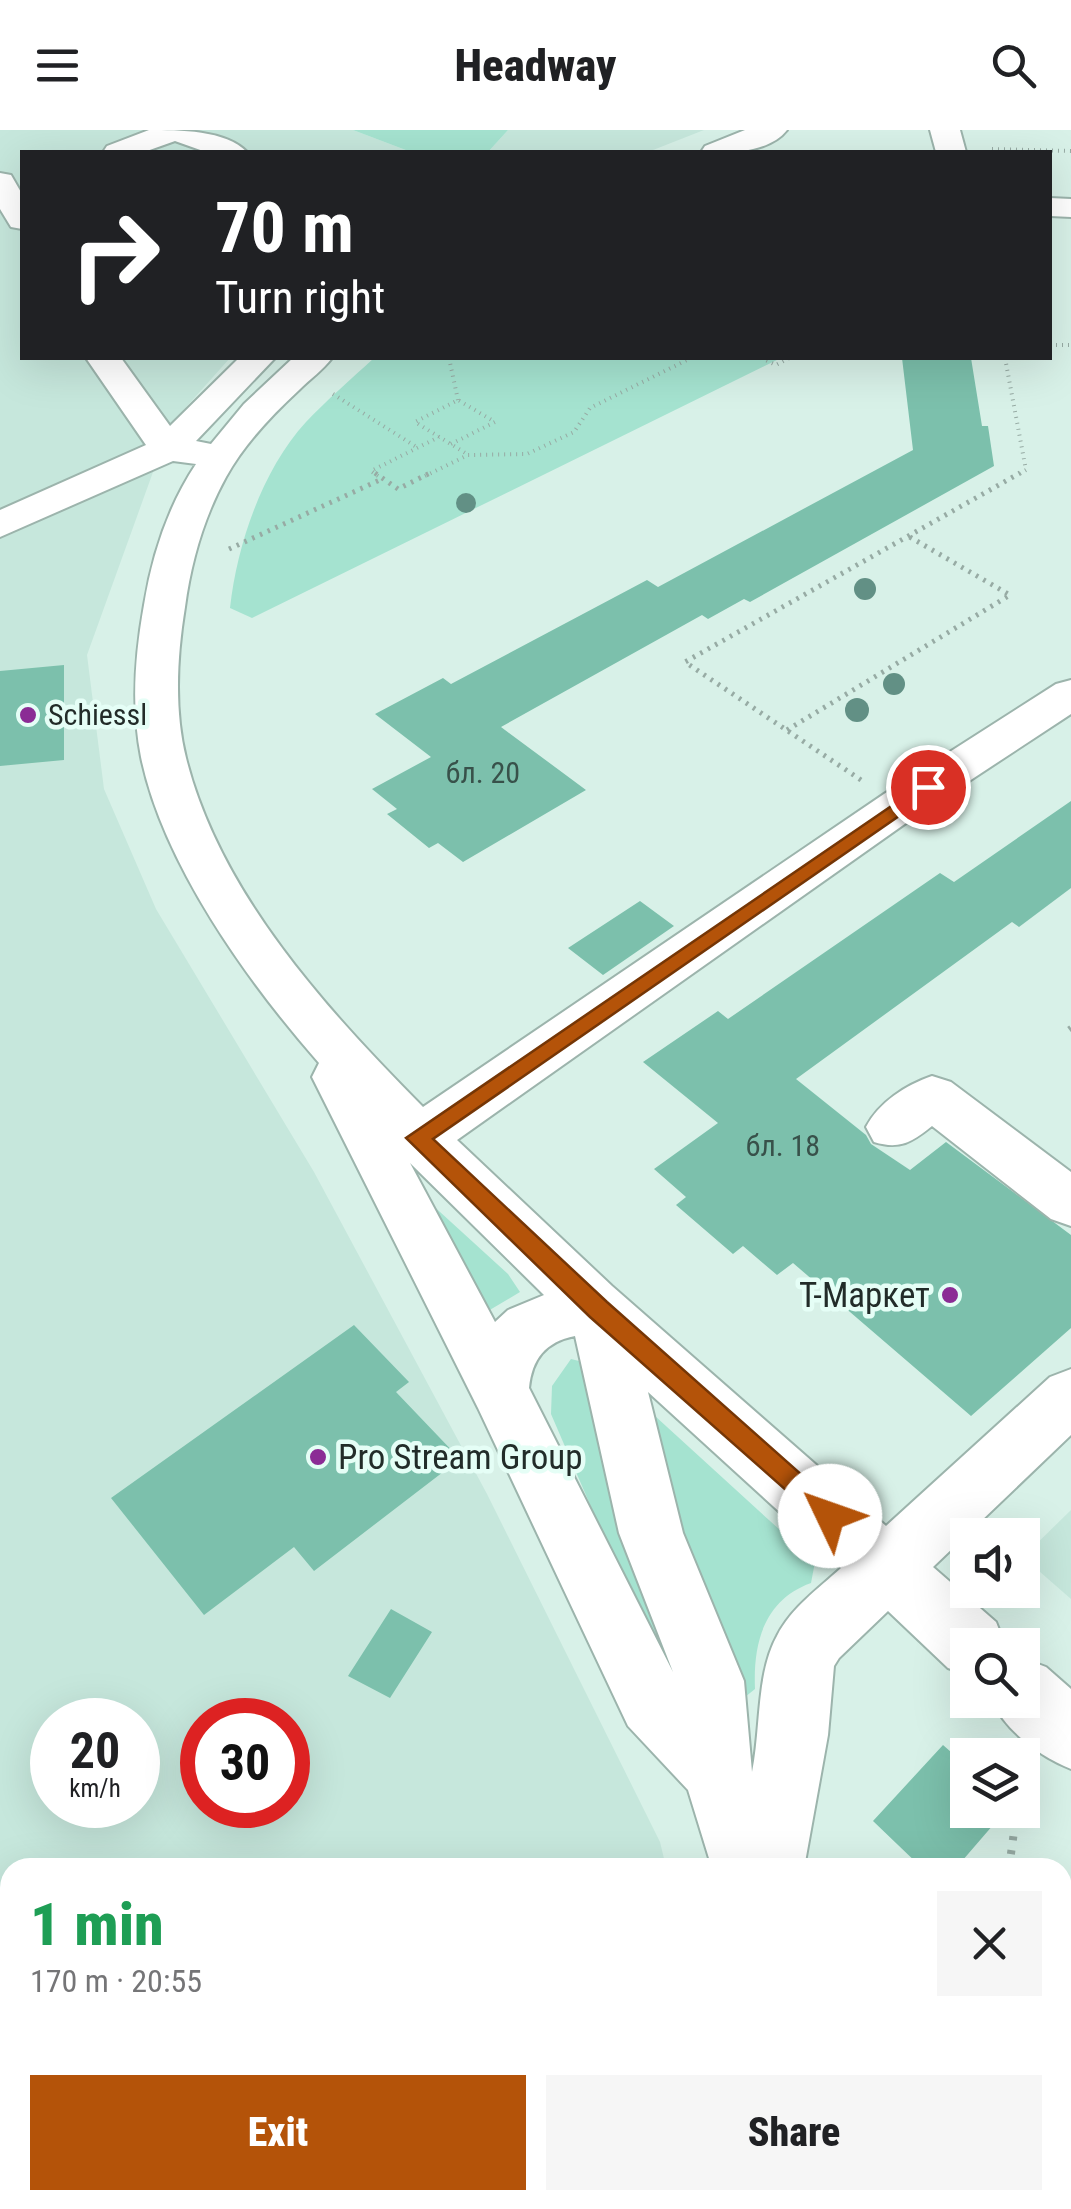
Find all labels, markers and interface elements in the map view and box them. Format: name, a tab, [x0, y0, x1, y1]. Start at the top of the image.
icon: menu	[30, 38, 85, 93]
icon: search	[986, 38, 1041, 93]
text: Headway	[454, 39, 617, 92]
text: 70 m	[215, 187, 354, 269]
icon: right	[50, 190, 180, 320]
text: Turn right	[215, 271, 385, 324]
place label: Schiessl	[48, 697, 147, 732]
marker: Schiessl	[17, 704, 39, 726]
pin	[886, 745, 971, 830]
house number: бл. 20	[446, 755, 520, 790]
icon: arrive	[901, 760, 956, 815]
house number: бл. 18	[746, 1128, 820, 1163]
place label: Т-Маркет	[799, 1275, 930, 1316]
marker: Т-Маркет	[939, 1284, 961, 1306]
place label: Pro Stream Group	[338, 1437, 582, 1478]
marker: Pro Stream Group	[307, 1446, 329, 1468]
position arrow	[778, 1464, 882, 1568]
map controls	[950, 1518, 1040, 1828]
button: sound	[950, 1518, 1040, 1608]
button: search	[950, 1628, 1040, 1718]
speed limit sign: 30	[180, 1698, 310, 1828]
text: 20	[70, 1722, 120, 1780]
button: layers	[950, 1738, 1040, 1828]
text: km/h	[69, 1774, 121, 1803]
text: 1 min	[30, 1889, 164, 1960]
button: close	[937, 1891, 1042, 1996]
text: 170 m · 20:55	[30, 1962, 202, 2000]
button: Exit	[30, 2075, 526, 2190]
button: Share	[546, 2075, 1042, 2190]

